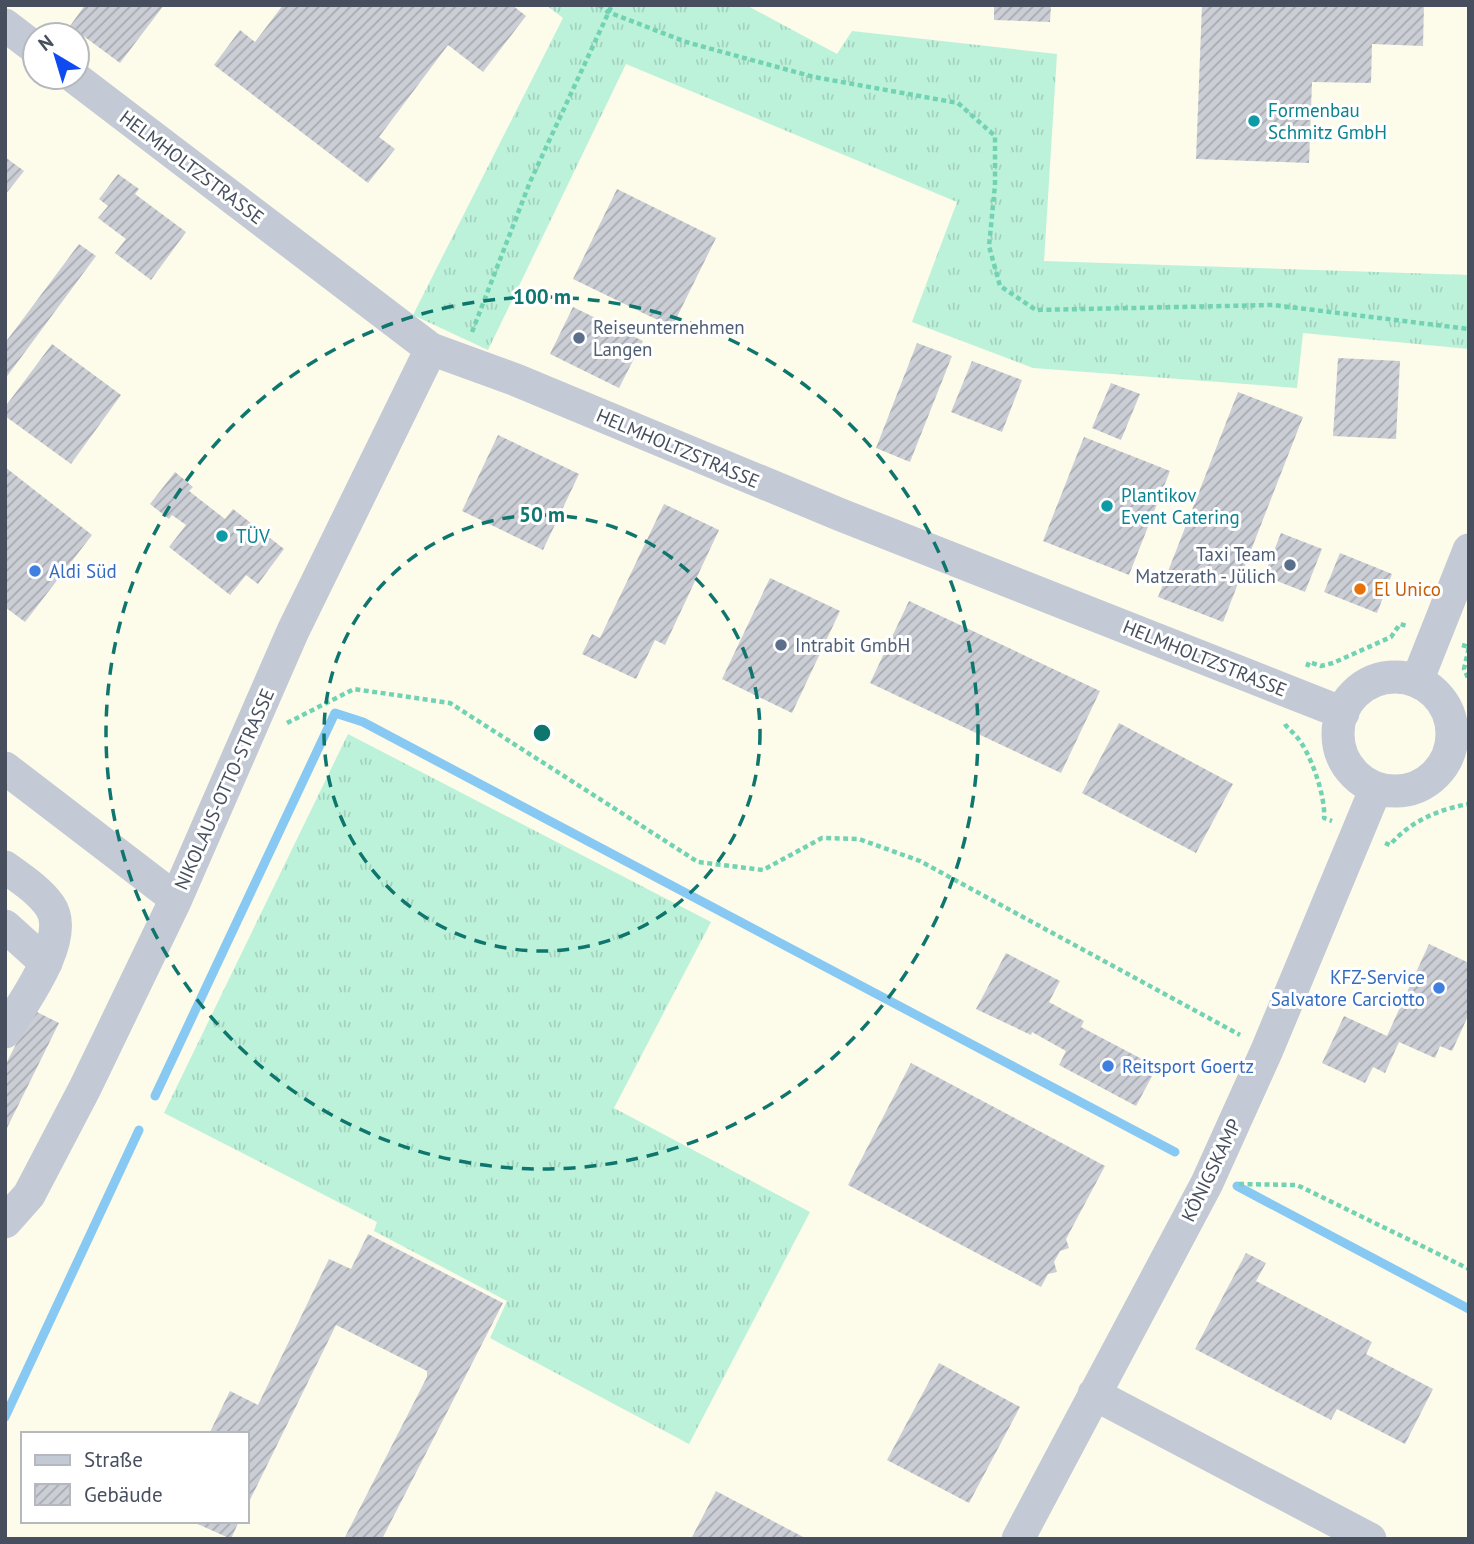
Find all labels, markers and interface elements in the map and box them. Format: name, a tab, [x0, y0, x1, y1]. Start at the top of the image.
north arrow	[21, 21, 91, 91]
text: N	[33, 29, 58, 56]
place label: Formenbau Schmitz GmbH	[1268, 98, 1387, 144]
street label: HELMHOLTZSTRASSE	[115, 105, 269, 229]
marker: Formenbau Schmitz GmbH	[1246, 113, 1262, 129]
text: 100 m	[513, 283, 571, 310]
place label: Reiseunternehmen Langen	[593, 315, 745, 361]
marker: Reiseunternehmen Langen	[571, 330, 587, 346]
street label: HELMHOLTZSTRASSE	[593, 403, 763, 493]
place label: Plantikov Event Catering	[1121, 483, 1240, 529]
marker: Plantikov Event Catering	[1099, 498, 1115, 514]
text: 50 m	[519, 501, 565, 528]
place label: TÜV	[236, 524, 270, 548]
marker: TÜV	[214, 528, 230, 544]
place label: Taxi Team Matzerath - Jülich	[1135, 542, 1276, 588]
marker: Taxi Team Matzerath - Jülich	[1282, 557, 1298, 573]
place label: Aldi Süd	[49, 559, 117, 583]
marker: Aldi Süd	[27, 563, 43, 579]
place label: El Unico	[1374, 577, 1441, 601]
marker: El Unico	[1352, 581, 1368, 597]
street label: HELMHOLTZSTRASSE	[1120, 614, 1290, 702]
place label: Intrabit GmbH	[795, 633, 910, 657]
marker: Intrabit GmbH	[773, 637, 789, 653]
street label: NIKOLAUS-OTTO-STRASSE	[169, 685, 279, 893]
centre of rings	[530, 721, 554, 745]
place label: KFZ-Service Salvatore Carciotto	[1271, 965, 1425, 1011]
marker: KFZ-Service Salvatore Carciotto	[1431, 980, 1447, 996]
place label: Reitsport Goertz	[1122, 1054, 1254, 1078]
marker: Reitsport Goertz	[1100, 1058, 1116, 1074]
street label: KÖNIGSKAMP	[1176, 1115, 1246, 1225]
legend	[21, 1432, 248, 1523]
text: Straße	[84, 1446, 143, 1473]
text: Gebäude	[84, 1481, 163, 1508]

